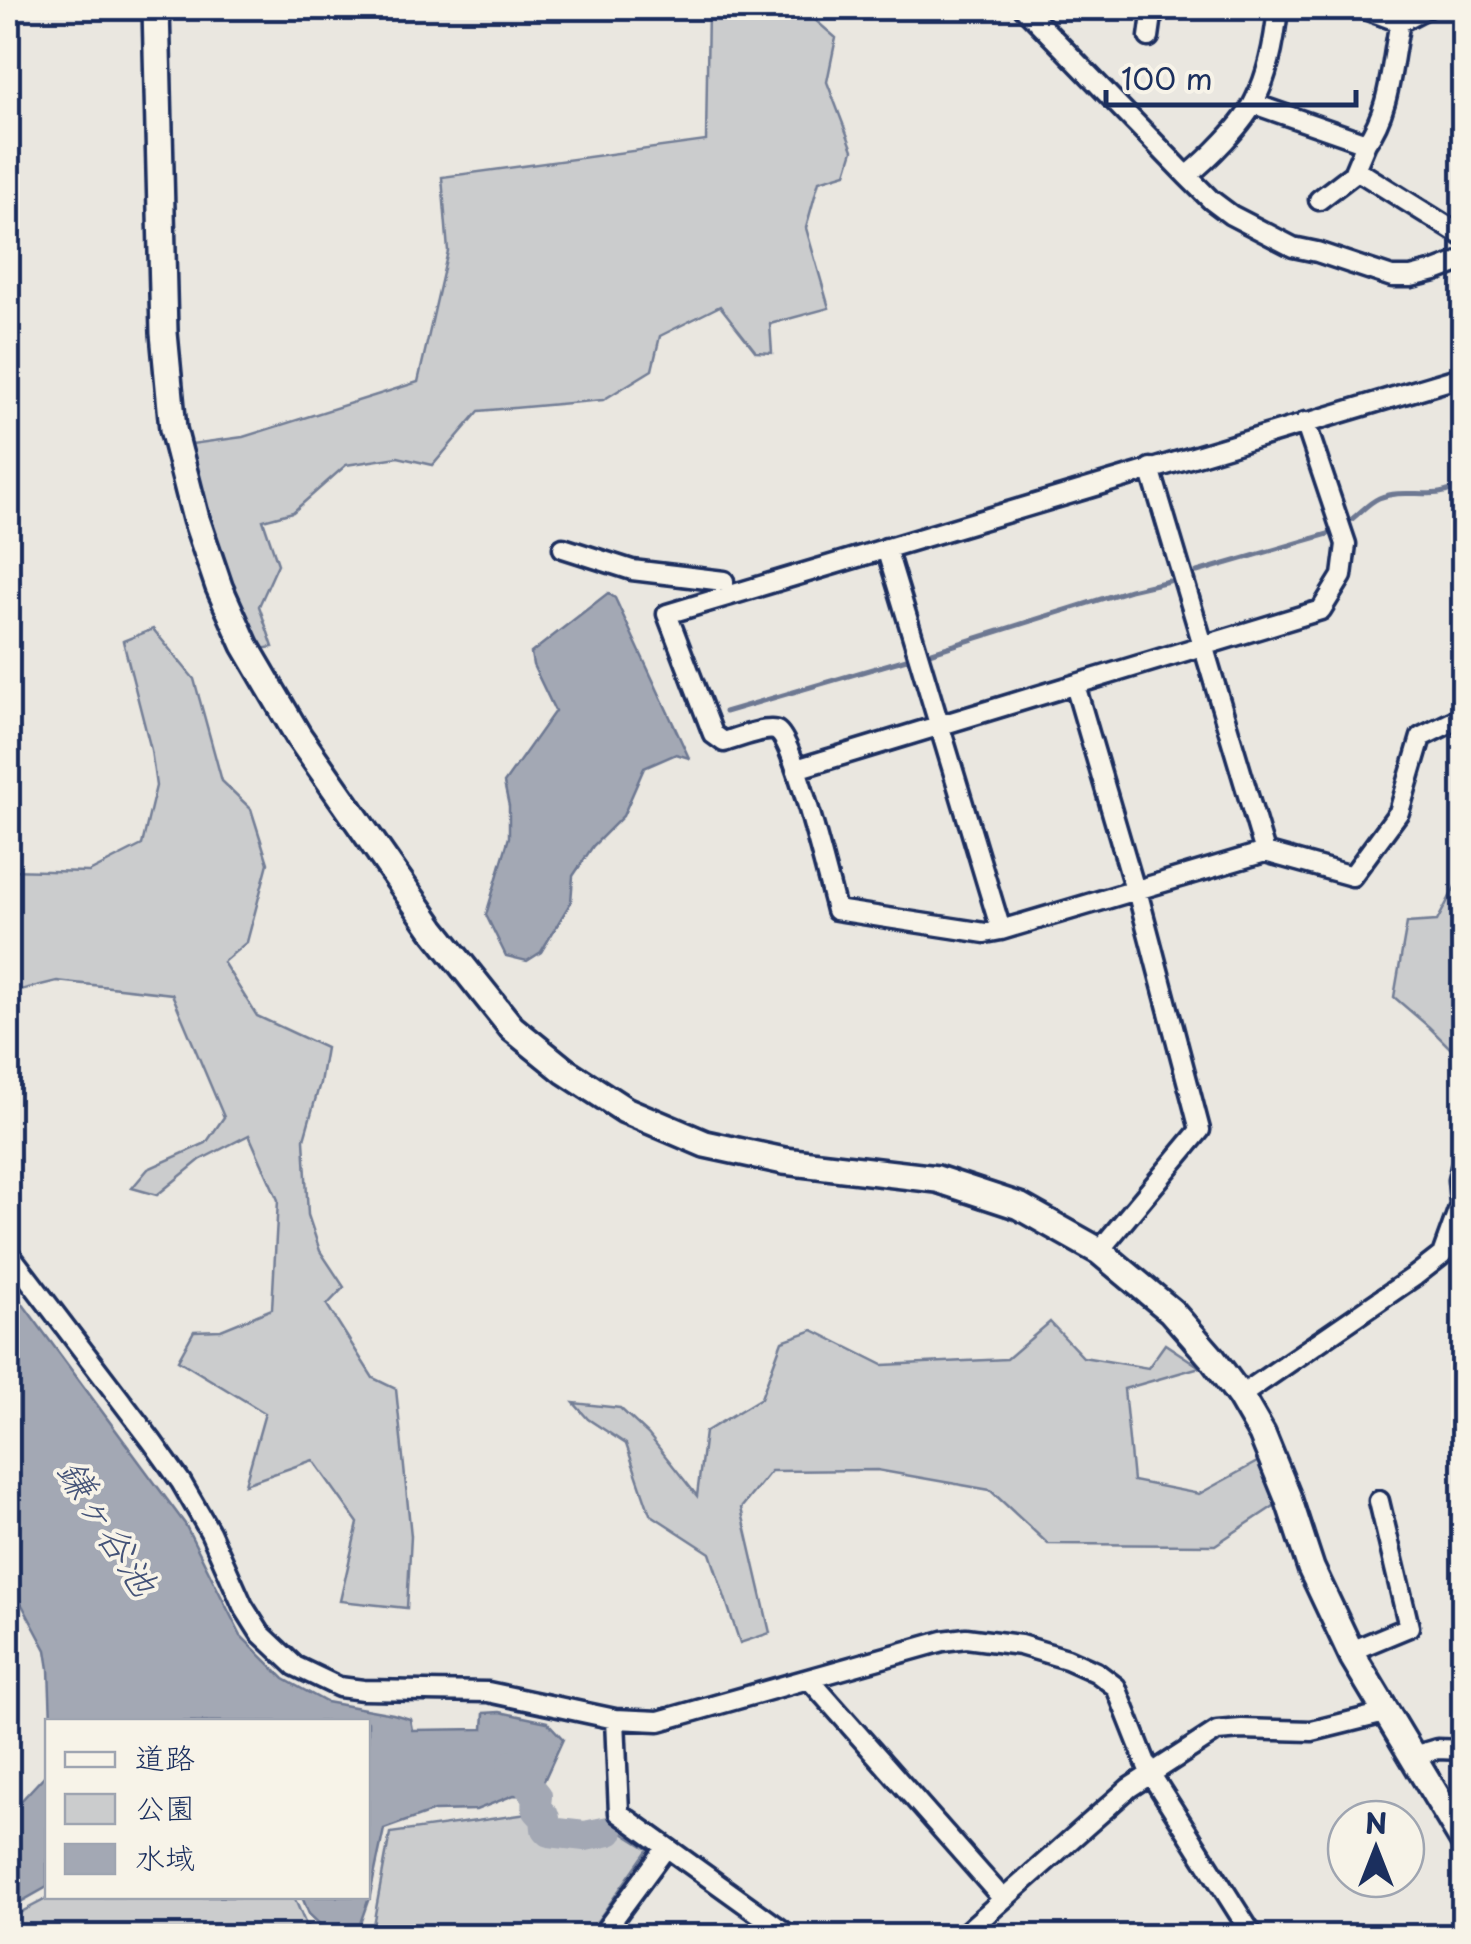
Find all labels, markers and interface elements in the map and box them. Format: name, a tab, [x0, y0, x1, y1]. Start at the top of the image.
scale bar	[1106, 45, 1356, 107]
text: 100 m	[1121, 55, 1213, 100]
water label: 鎌ヶ谷池	[45, 1446, 174, 1606]
legend	[45, 1719, 370, 1899]
text: 道路	[135, 1734, 195, 1779]
text: 公園	[135, 1784, 195, 1829]
north arrow	[1326, 1799, 1426, 1899]
text: N	[1365, 1801, 1387, 1844]
text: 水域	[135, 1834, 195, 1879]

